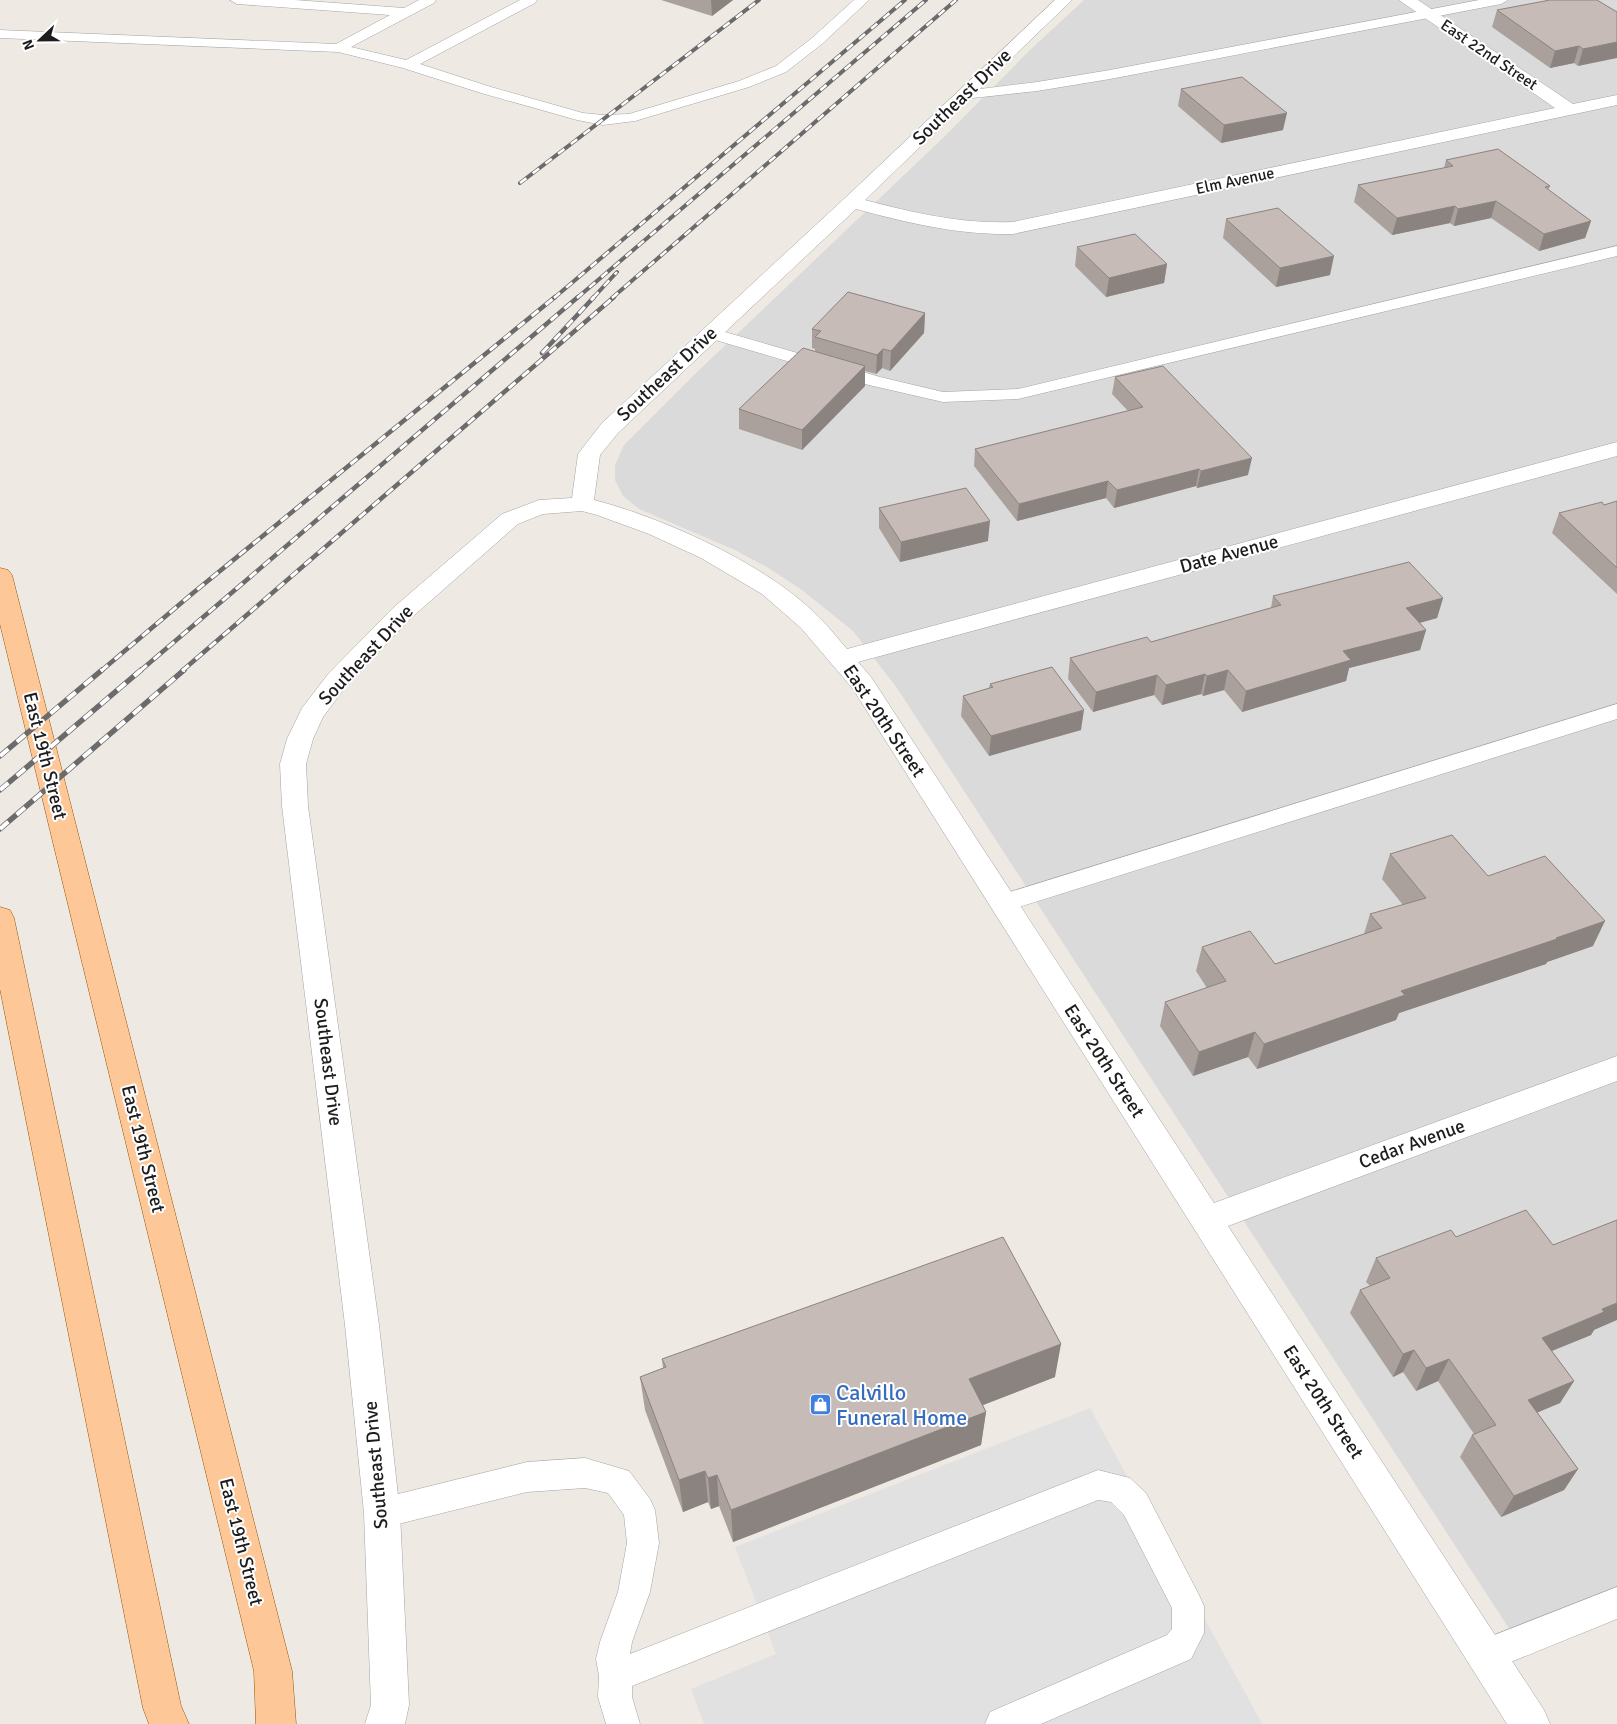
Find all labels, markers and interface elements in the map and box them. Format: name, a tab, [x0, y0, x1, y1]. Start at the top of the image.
north arrow	[15, 15, 65, 65]
street label: East 22nd Street	[1437, 15, 1542, 95]
text: N	[19, 37, 38, 52]
street label: Southeast Drive	[907, 44, 1017, 150]
street label: Elm Avenue	[1194, 163, 1276, 199]
street label: Southeast Drive	[612, 321, 722, 427]
street label: Date Avenue	[1177, 529, 1281, 579]
street label: Southeast Drive	[313, 600, 419, 710]
street label: East 20th Street	[838, 660, 931, 782]
street label: East 19th Street	[18, 690, 73, 823]
street label: Southeast Drive	[308, 997, 348, 1127]
street label: East 20th Street	[1058, 1000, 1150, 1123]
street label: East 19th Street	[116, 1083, 171, 1216]
street label: Cedar Avenue	[1356, 1114, 1468, 1174]
street label: East 20th Street	[1277, 1341, 1369, 1464]
place label: Calvillo Funeral Home	[836, 1379, 967, 1431]
shop icon: Calvillo Funeral Home	[808, 1393, 832, 1417]
street label: Southeast Drive	[358, 1400, 394, 1530]
street label: East 19th Street	[214, 1476, 269, 1609]

